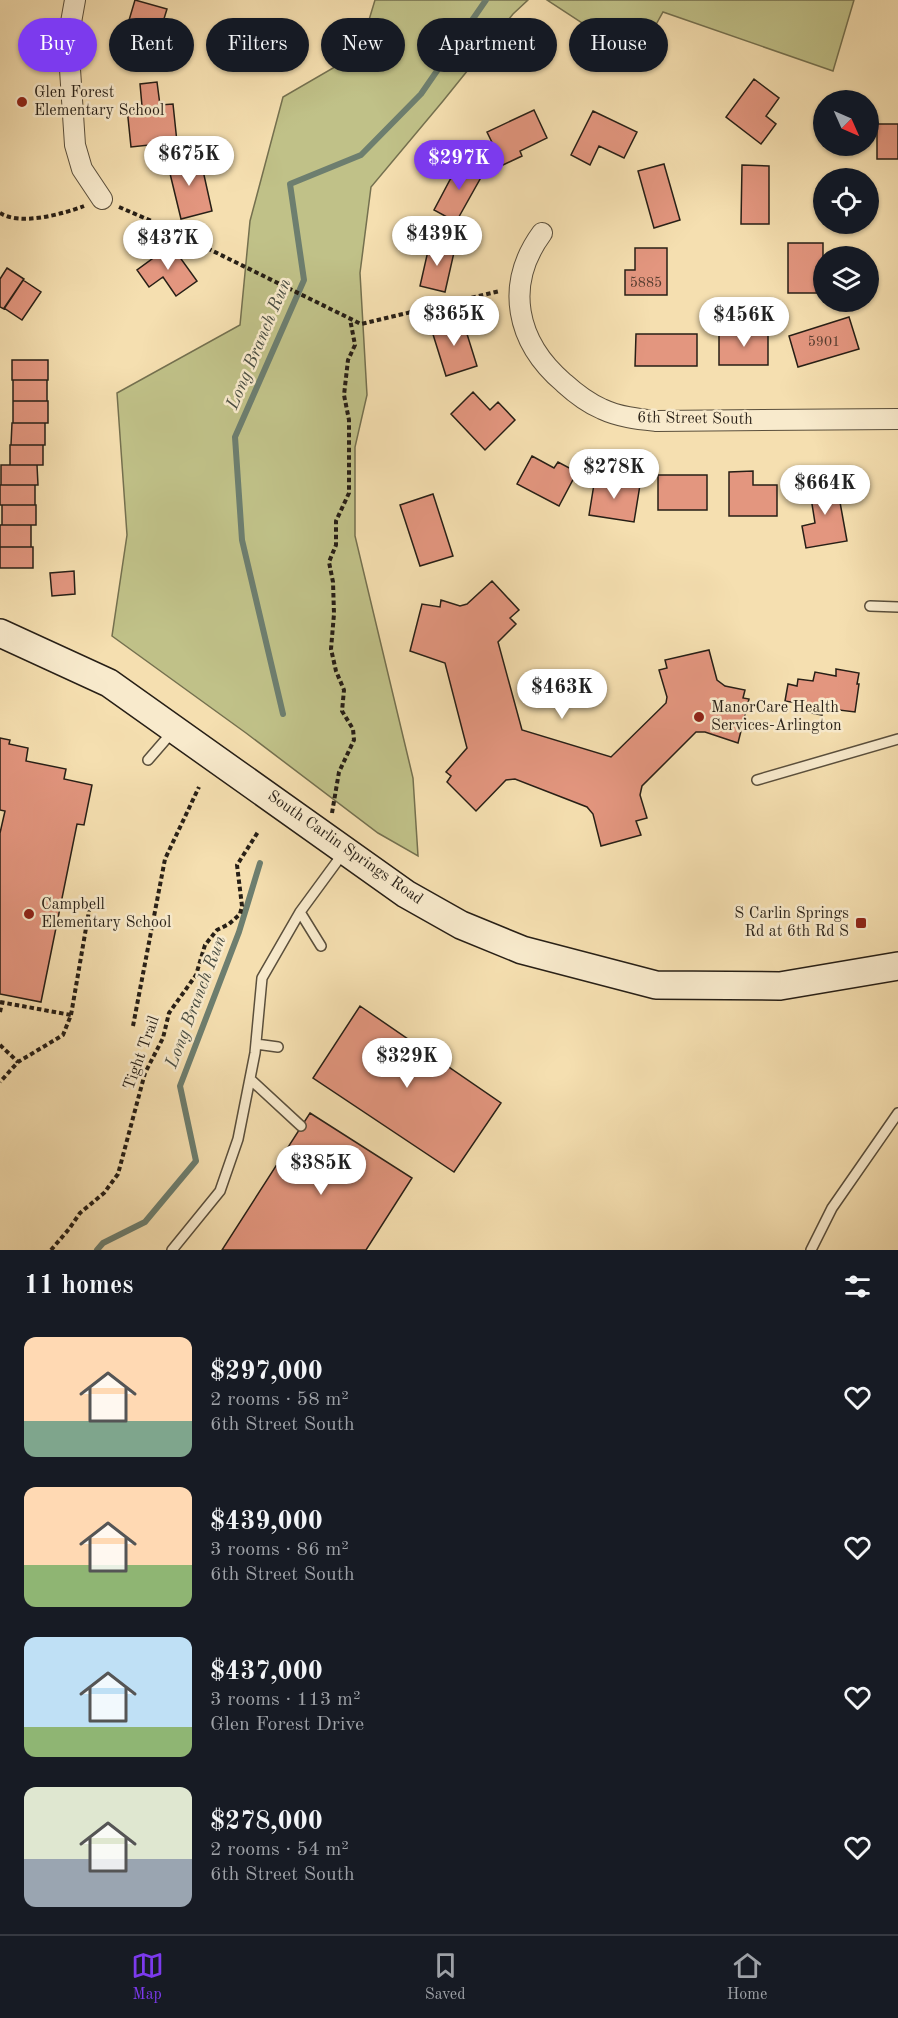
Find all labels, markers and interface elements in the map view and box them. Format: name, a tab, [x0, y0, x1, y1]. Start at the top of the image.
chip: Buy	[18, 18, 97, 72]
chip: Rent	[109, 18, 194, 72]
chip: Filters	[206, 18, 309, 72]
chip: New	[321, 18, 405, 72]
chip: Apartment	[417, 18, 557, 72]
chip: House	[569, 18, 668, 72]
place label: Glen Forest Elementary School	[34, 85, 164, 119]
north arrow	[813, 90, 879, 156]
map controls	[813, 90, 879, 312]
marker: Glen Forest Elementary School	[15, 95, 29, 109]
pin: $675K	[147, 136, 231, 187]
pin: $297K	[417, 140, 501, 191]
text: $675K	[158, 145, 220, 165]
text: $297K	[428, 149, 490, 169]
button: locate	[813, 168, 879, 234]
pin: $439K	[395, 216, 479, 267]
pin: $437K	[126, 220, 210, 271]
text: $439K	[406, 225, 468, 245]
text: $437K	[137, 229, 199, 249]
button: layers	[813, 246, 879, 312]
water label: Long Branch Run	[223, 276, 295, 413]
house number: 5885	[630, 276, 662, 290]
pin: $365K	[412, 296, 496, 347]
pin: $456K	[702, 297, 786, 348]
text: $365K	[423, 305, 485, 325]
text: $456K	[713, 306, 775, 326]
house number: 5901	[808, 335, 840, 349]
street label: 6th Street South	[637, 410, 753, 428]
pin: $278K	[572, 449, 656, 500]
text: $278K	[583, 458, 645, 478]
pin: $664K	[783, 465, 867, 516]
text: $664K	[794, 474, 856, 494]
pin: $463K	[520, 669, 604, 720]
text: $463K	[531, 678, 593, 698]
place label: ManorCare Health Services-Arlington	[711, 700, 842, 734]
marker: ManorCare Health Services-Arlington	[692, 710, 706, 724]
street label: South Carlin Springs Road	[264, 788, 426, 908]
place label: Campbell Elementary School	[41, 897, 171, 931]
place label: S Carlin Springs Rd at 6th Rd S	[734, 906, 849, 940]
marker: Campbell Elementary School	[22, 907, 36, 921]
marker: S Carlin Springs Rd at 6th Rd S	[854, 916, 868, 930]
water label: Long Branch Run	[162, 933, 230, 1072]
street label: Tight Trail	[121, 1014, 163, 1092]
pin: $329K	[365, 1038, 449, 1089]
text: $329K	[376, 1047, 438, 1067]
pin: $385K	[279, 1145, 363, 1196]
text: $385K	[290, 1154, 352, 1174]
icon: filters	[841, 1270, 874, 1303]
text: 11 homes	[24, 1273, 133, 1299]
text: $297,000	[210, 1359, 323, 1385]
icon: home	[72, 1361, 144, 1433]
icon: heart	[841, 1381, 874, 1414]
text: 2 rooms · 58 m²	[210, 1390, 349, 1410]
text: 6th Street South	[210, 1415, 355, 1435]
text: $439,000	[210, 1509, 323, 1535]
icon: home	[72, 1511, 144, 1583]
icon: heart	[841, 1531, 874, 1564]
text: 3 rooms · 86 m²	[210, 1540, 349, 1560]
text: 6th Street South	[210, 1565, 355, 1585]
text: $437,000	[210, 1659, 323, 1685]
icon: home	[72, 1661, 144, 1733]
icon: heart	[841, 1681, 874, 1714]
text: 3 rooms · 113 m²	[210, 1690, 360, 1710]
text: Glen Forest Drive	[210, 1715, 364, 1735]
text: $278,000	[210, 1809, 323, 1835]
icon: home	[72, 1811, 144, 1883]
icon: heart	[841, 1831, 874, 1864]
text: 2 rooms · 54 m²	[210, 1840, 349, 1860]
text: 6th Street South	[210, 1865, 355, 1885]
tab: Map	[131, 1949, 164, 2005]
tab: Saved	[425, 1949, 466, 2005]
tab: Home	[727, 1949, 767, 2005]

